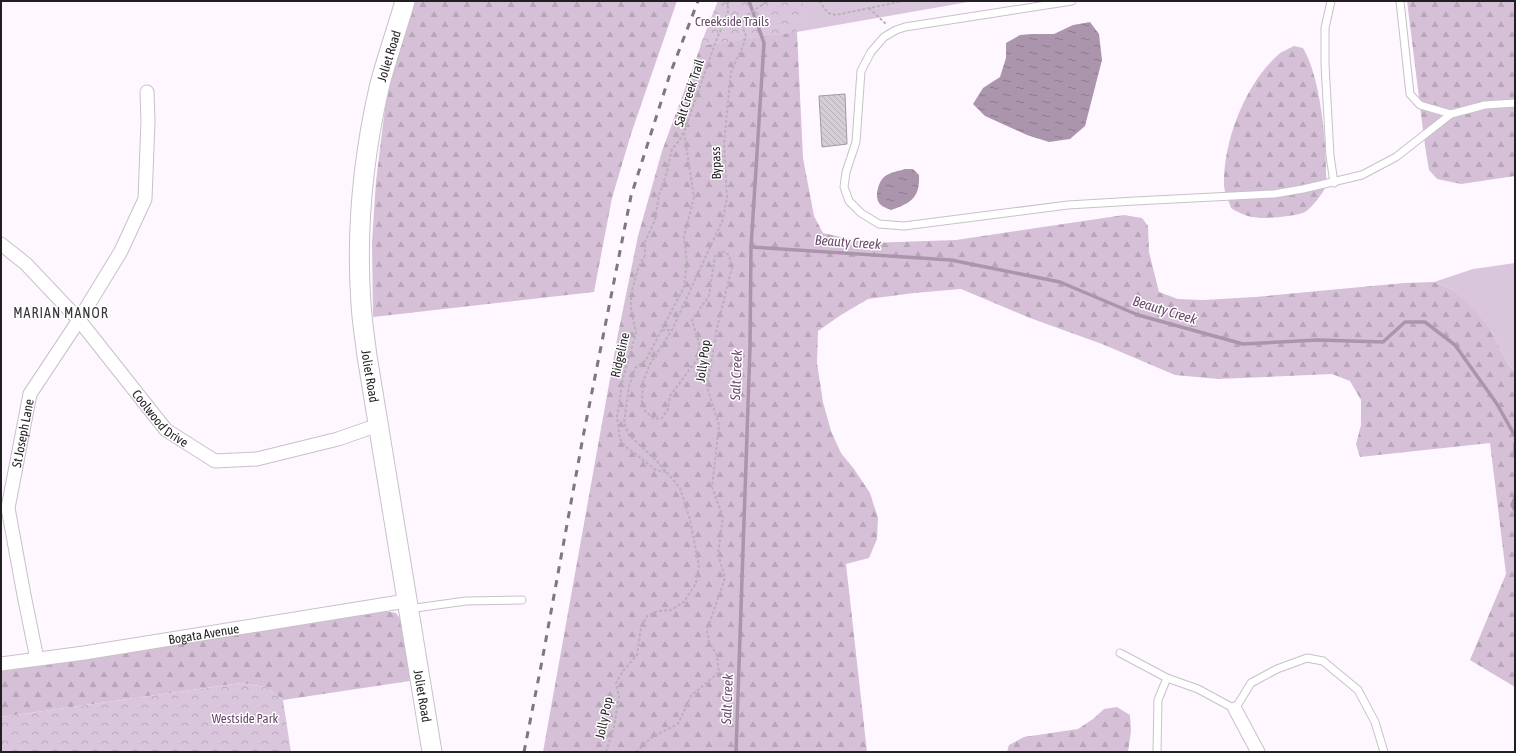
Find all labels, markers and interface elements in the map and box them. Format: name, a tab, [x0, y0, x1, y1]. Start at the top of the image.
park label: Creekside Trails	[695, 14, 769, 29]
street label: Joliet Road	[374, 28, 404, 84]
street label: Salt Creek Trail	[671, 57, 707, 129]
street label: Bypass	[708, 146, 724, 180]
water label: Beauty Creek	[814, 232, 882, 252]
water label: Beauty Creek	[1131, 293, 1200, 328]
district label: MARIAN MANOR	[13, 305, 109, 321]
street label: Ridgeline	[608, 331, 632, 379]
street label: Jolly Pop	[693, 339, 713, 383]
street label: Joliet Road	[359, 349, 382, 403]
water label: Salt Creek	[727, 349, 745, 402]
street label: Coolwood Drive	[129, 386, 191, 450]
street label: St Joseph Lane	[9, 398, 36, 469]
street label: Bogata Avenue	[167, 621, 240, 647]
street label: Joliet Road	[411, 668, 434, 723]
water label: Salt Creek	[718, 673, 736, 726]
street label: Jolly Pop	[592, 696, 616, 740]
park label: Westside Park	[212, 711, 278, 726]

